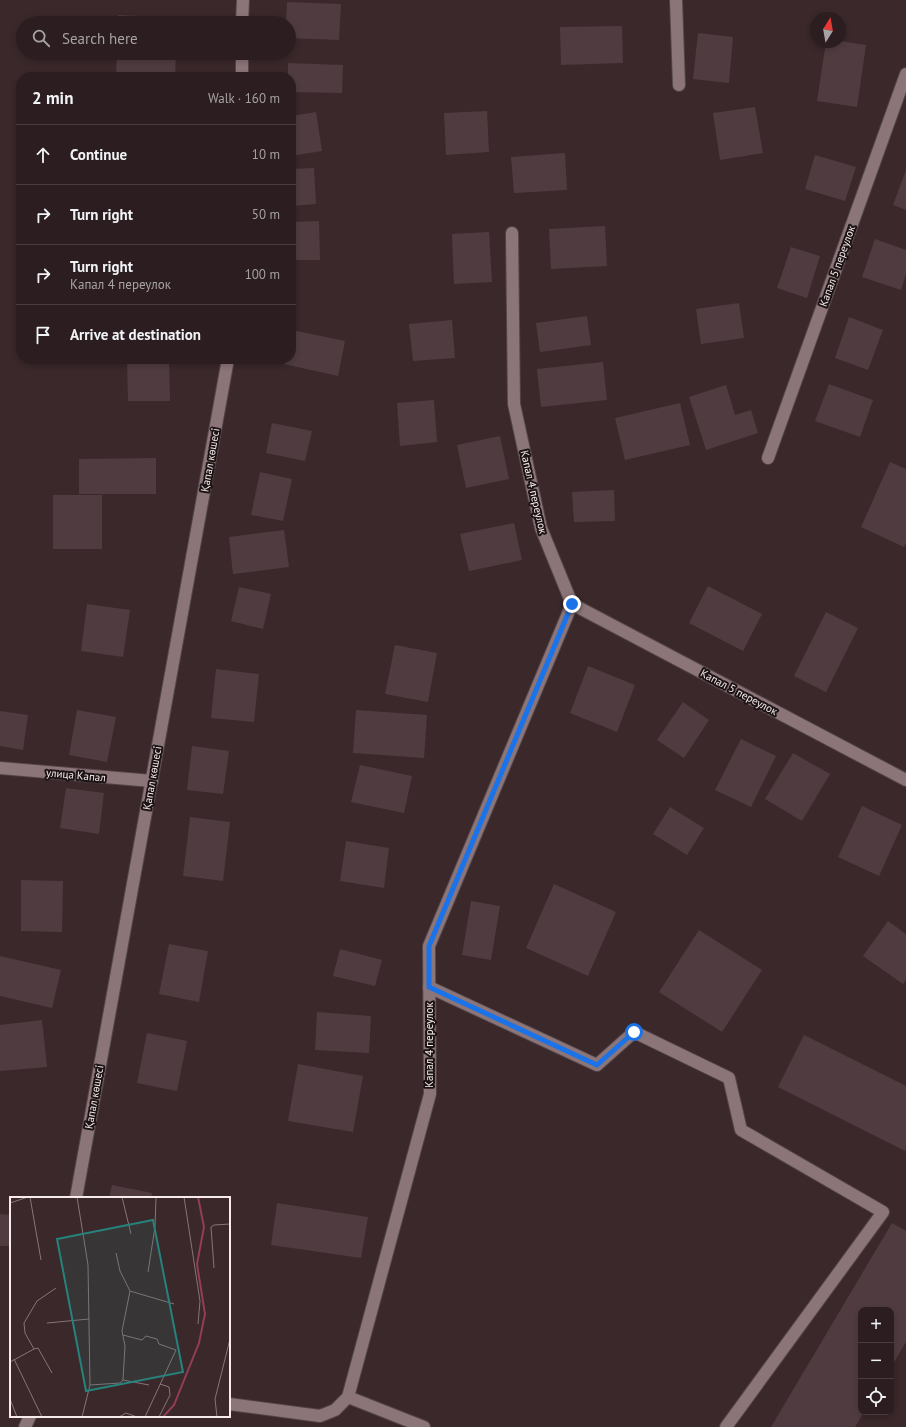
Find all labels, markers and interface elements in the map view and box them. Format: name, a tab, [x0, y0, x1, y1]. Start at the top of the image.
north arrow	[810, 12, 846, 48]
search box	[16, 16, 296, 60]
icon: search	[30, 27, 52, 49]
text: Search here	[62, 29, 138, 48]
text: 2 min	[32, 87, 73, 109]
text: Walk · 160 m	[208, 90, 280, 107]
icon: ahead	[32, 144, 54, 166]
text: Continue	[70, 145, 127, 164]
text: 10 m	[252, 146, 280, 163]
icon: right	[32, 204, 54, 226]
text: Turn right	[70, 205, 133, 224]
text: 50 m	[252, 206, 280, 223]
street label: Капал 5 переулок	[816, 223, 858, 309]
text: Turn right	[70, 257, 133, 276]
icon: right	[32, 264, 54, 286]
text: 100 m	[245, 266, 280, 283]
text: Капал 4 переулок	[70, 276, 171, 293]
icon: arrive	[32, 324, 54, 346]
text: Arrive at destination	[70, 325, 201, 344]
street label: Қапал көшесі	[198, 427, 223, 493]
street label: Капал 4 переулок	[518, 449, 551, 536]
route end	[563, 595, 581, 613]
street label: Капал 5 переулок	[698, 666, 781, 719]
street label: Қапал көшесі	[140, 745, 165, 811]
street label: улица Капал	[46, 765, 106, 785]
street label: Капал 4 переулок	[422, 1002, 436, 1088]
route start	[625, 1023, 643, 1041]
street label: Қапал көшесі	[82, 1064, 107, 1130]
inset map	[10, 1197, 230, 1417]
map controls	[858, 1307, 894, 1415]
button: +	[858, 1307, 894, 1343]
button: −	[858, 1343, 894, 1379]
button: locate	[858, 1379, 894, 1415]

